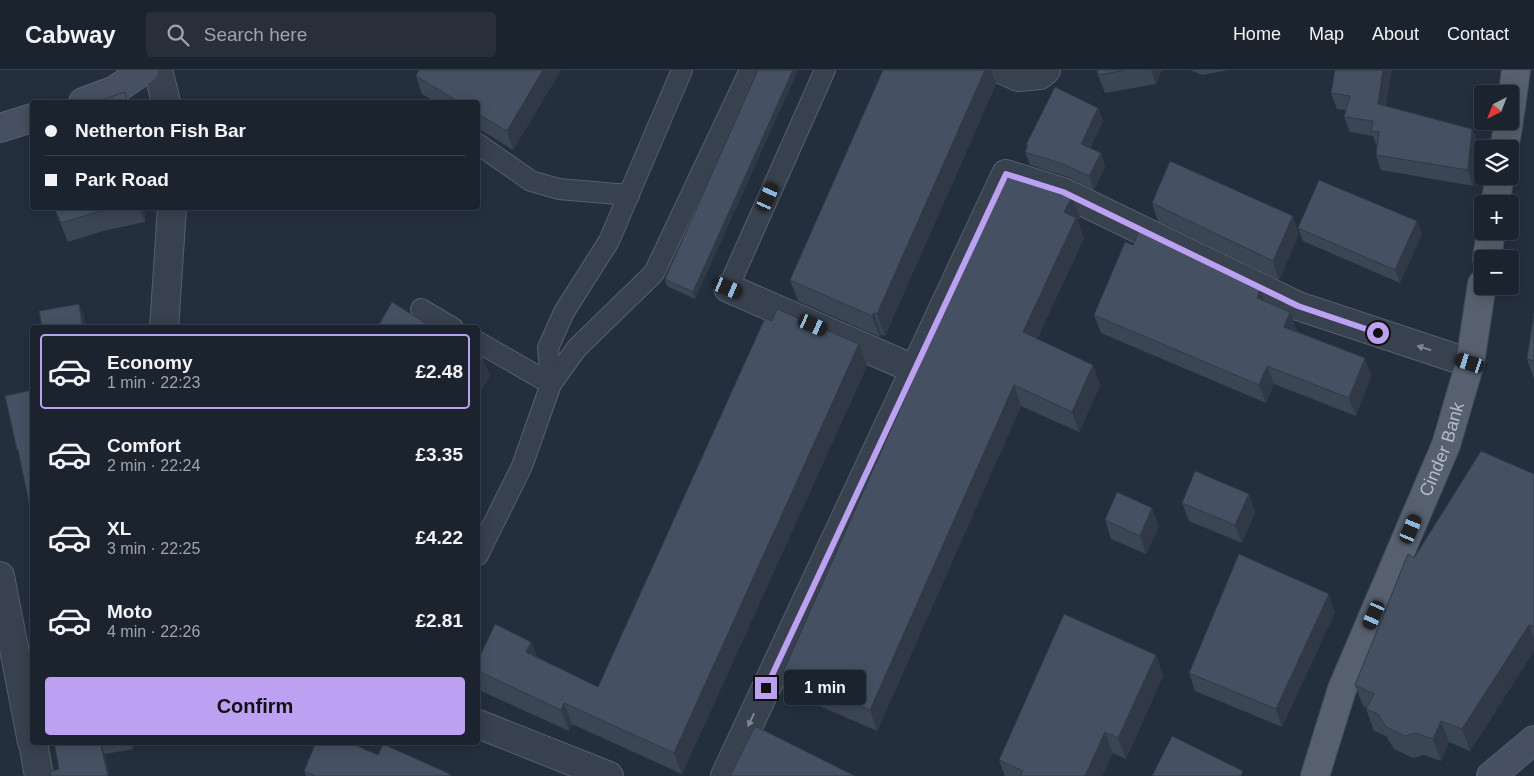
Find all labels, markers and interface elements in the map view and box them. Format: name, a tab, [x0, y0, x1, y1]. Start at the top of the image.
search box	[146, 12, 496, 57]
text: Cabway	[25, 21, 116, 48]
icon: search	[164, 21, 192, 49]
text: Search here	[204, 24, 307, 45]
text: Home	[1233, 24, 1281, 44]
text: Map	[1309, 24, 1344, 44]
text: About	[1372, 24, 1419, 44]
text: Contact	[1447, 24, 1509, 44]
north arrow	[1474, 85, 1519, 130]
map controls	[1474, 85, 1519, 295]
text: Netherton Fish Bar	[75, 120, 246, 141]
button: layers	[1474, 140, 1519, 185]
text: Park Road	[75, 169, 169, 190]
car	[755, 180, 780, 214]
button: +	[1474, 195, 1519, 240]
button: −	[1474, 250, 1519, 295]
car	[711, 275, 744, 301]
car	[796, 312, 829, 338]
route start	[1367, 322, 1389, 344]
one-way arrow	[1416, 343, 1431, 351]
icon: car	[47, 349, 92, 394]
car	[1453, 351, 1486, 375]
text: Economy	[107, 352, 193, 373]
text: £2.48	[415, 361, 463, 382]
text: 1 min · 22:23	[107, 374, 200, 391]
street label: Cinder Bank	[1415, 399, 1468, 499]
icon: car	[47, 432, 92, 477]
text: Comfort	[107, 435, 181, 456]
text: £3.35	[415, 444, 463, 465]
text: 2 min · 22:24	[107, 457, 200, 474]
car	[1398, 512, 1423, 546]
icon: car	[47, 515, 92, 560]
text: XL	[107, 518, 131, 539]
text: £4.22	[415, 527, 463, 548]
text: 3 min · 22:25	[107, 540, 200, 557]
icon: car	[47, 598, 92, 643]
car	[1361, 598, 1386, 632]
text: Moto	[107, 601, 152, 622]
text: £2.81	[415, 610, 463, 631]
text: 4 min · 22:26	[107, 623, 200, 640]
callout: 1 min	[784, 670, 866, 706]
button: Confirm	[45, 677, 465, 735]
route end	[755, 677, 777, 699]
text: 1 min	[804, 679, 846, 696]
one-way arrow	[747, 712, 755, 727]

